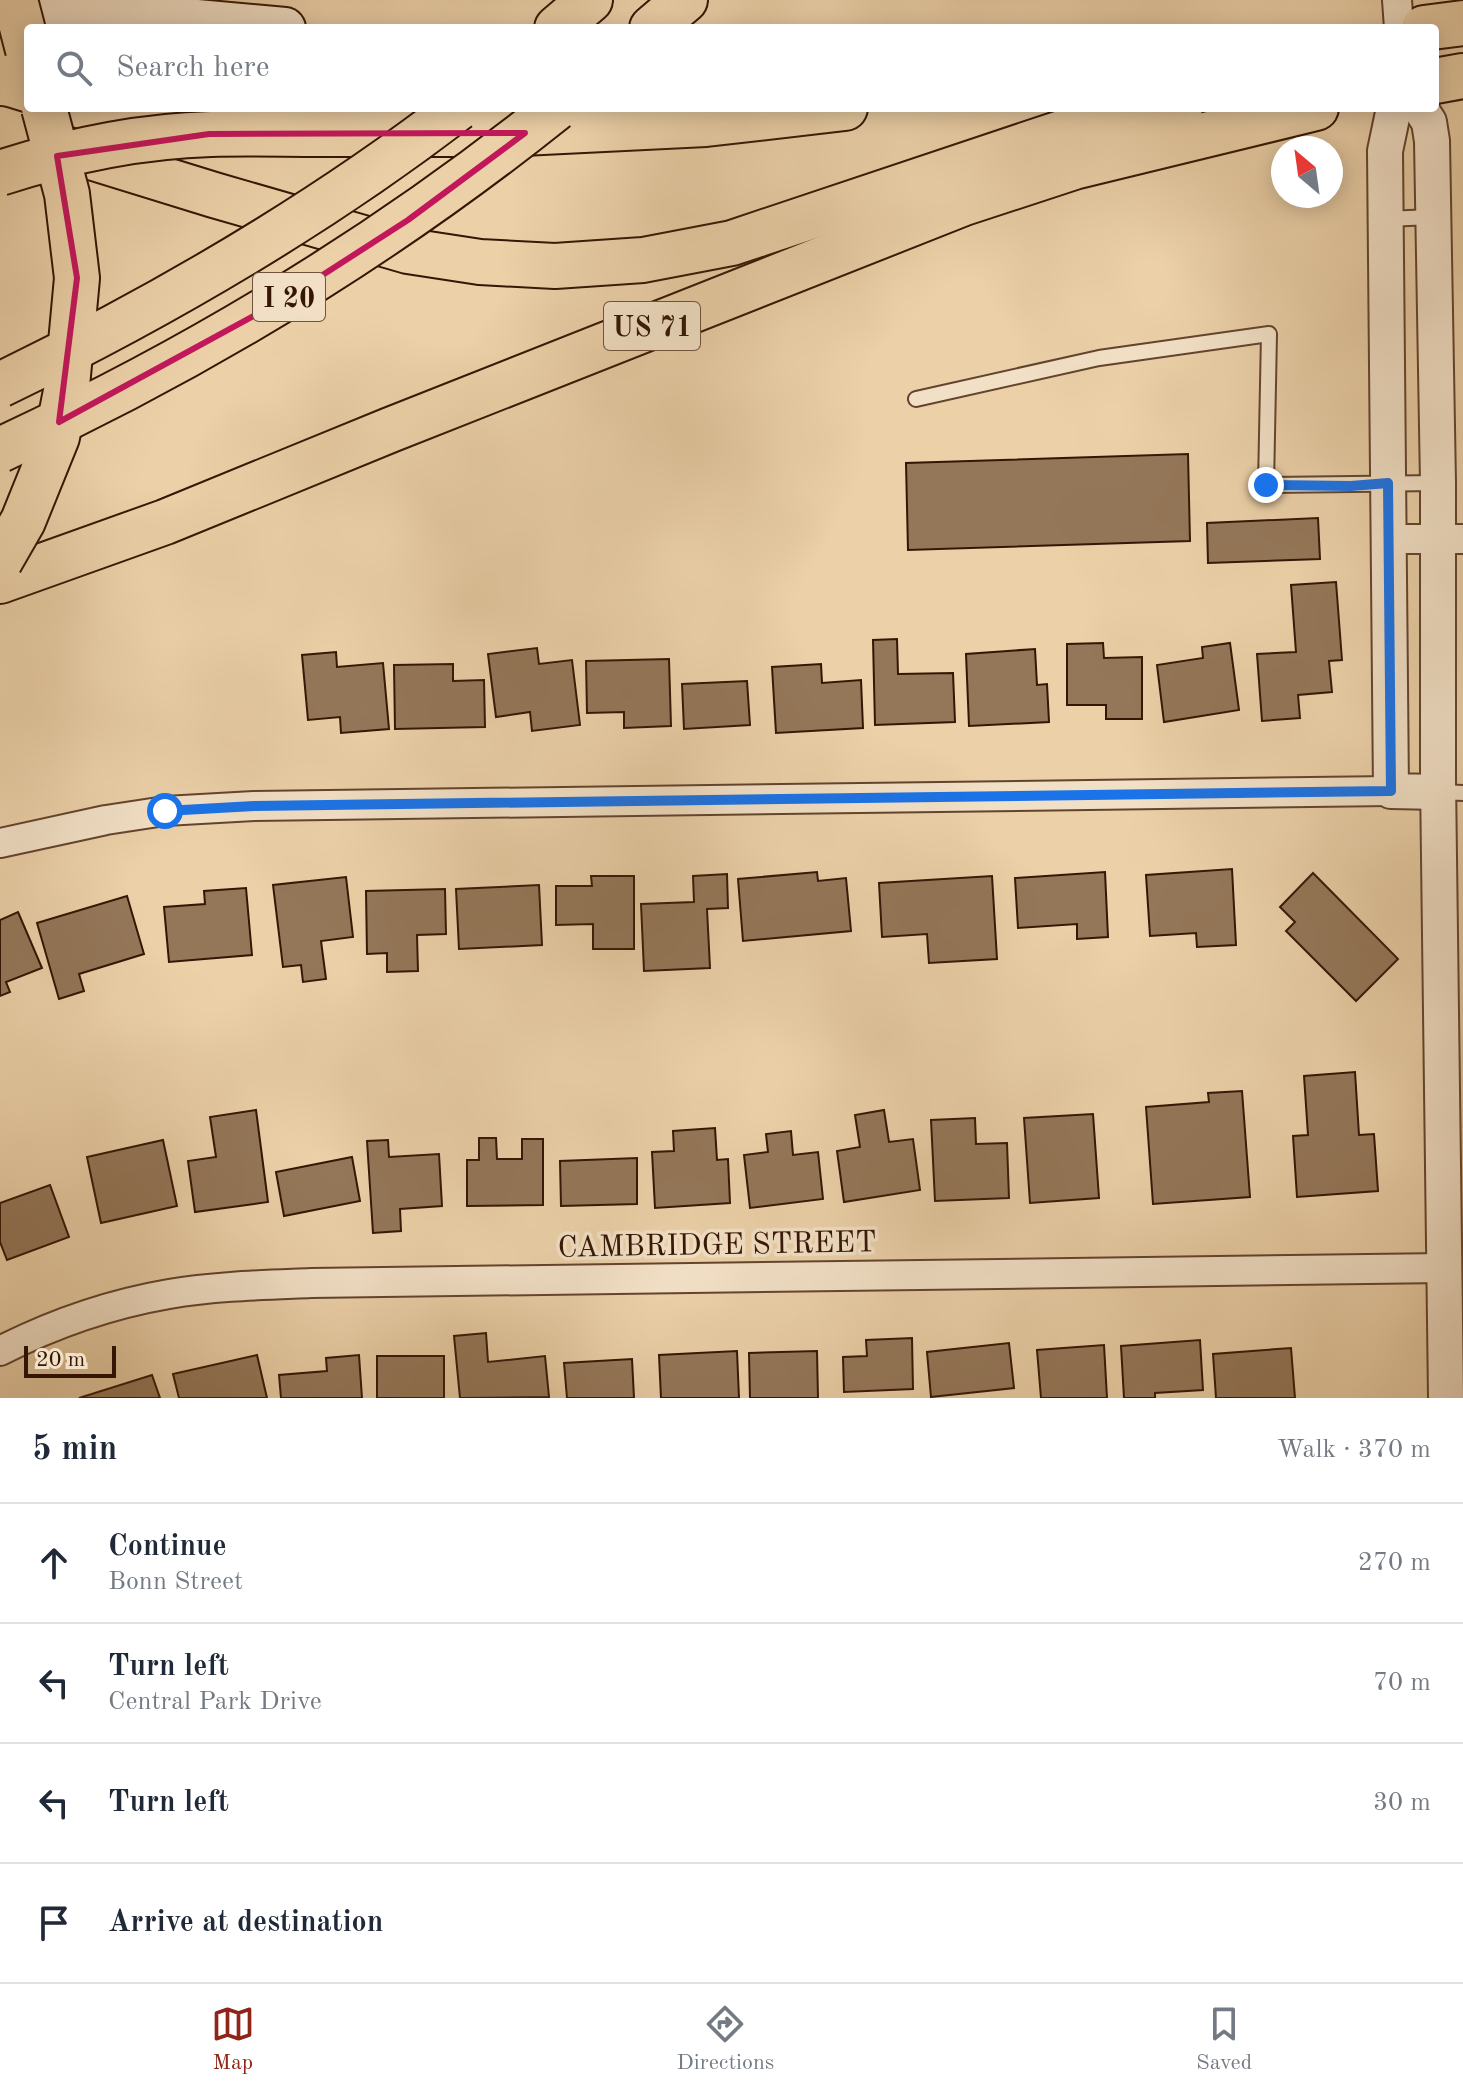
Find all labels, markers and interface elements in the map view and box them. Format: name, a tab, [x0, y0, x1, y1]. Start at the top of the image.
search box	[24, 24, 1439, 112]
icon: search	[52, 46, 96, 90]
text: Search here	[116, 53, 270, 83]
north arrow	[1271, 136, 1343, 208]
road number: I 20	[253, 273, 325, 321]
road number: US 71	[604, 302, 700, 350]
route end	[1248, 467, 1284, 503]
route start	[147, 793, 183, 829]
street label: CAMBRIDGE STREET	[557, 1228, 877, 1264]
scale bar	[24, 1342, 116, 1378]
text: 20 m	[36, 1349, 85, 1371]
text: 5 min	[32, 1433, 117, 1467]
text: Walk · 370 m	[1277, 1437, 1431, 1463]
text: Continue	[108, 1532, 227, 1562]
icon: ahead	[32, 1541, 76, 1585]
text: 270 m	[1358, 1550, 1431, 1576]
text: Bonn Street	[108, 1569, 243, 1595]
text: Turn left	[108, 1652, 229, 1682]
icon: left	[32, 1661, 76, 1705]
text: 70 m	[1373, 1670, 1431, 1696]
text: Central Park Drive	[108, 1689, 322, 1715]
icon: left	[32, 1781, 76, 1825]
text: Turn left	[108, 1788, 229, 1818]
text: 30 m	[1373, 1790, 1431, 1816]
icon: arrive	[32, 1901, 76, 1945]
text: Arrive at destination	[108, 1908, 383, 1938]
tab: Map	[211, 2002, 255, 2077]
tab: Directions	[677, 2002, 774, 2077]
tab: Saved	[1196, 2002, 1252, 2077]

